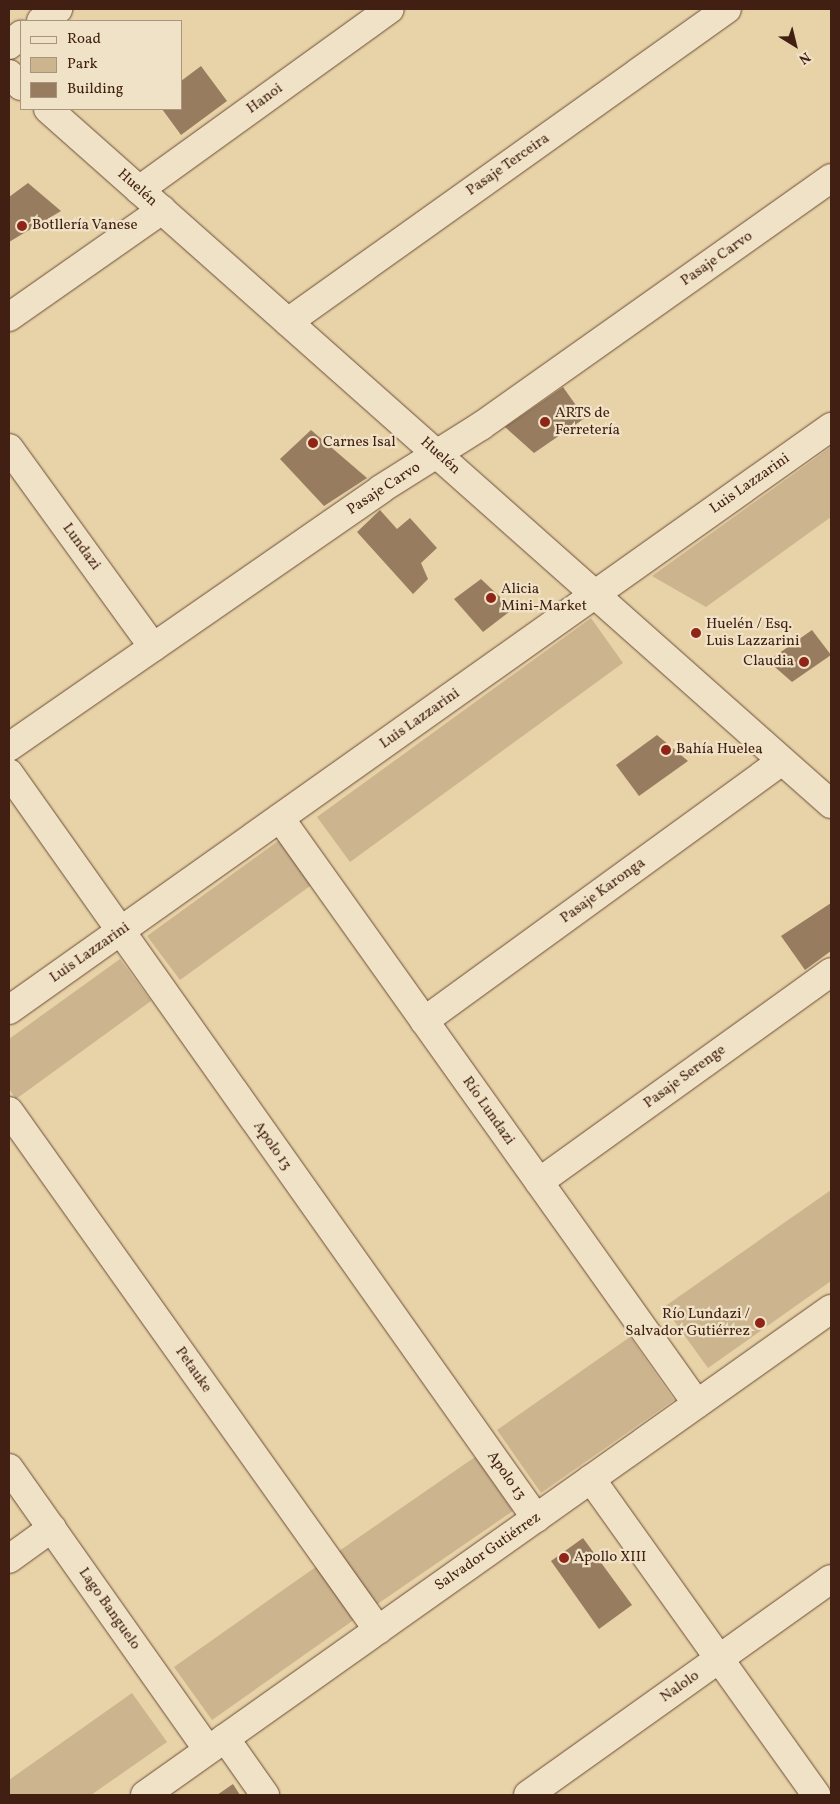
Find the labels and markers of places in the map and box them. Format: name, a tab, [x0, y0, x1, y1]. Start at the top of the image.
place label: Botllería Vanese	[32, 217, 138, 235]
marker: Botllería Vanese	[16, 220, 28, 232]
place label: ARTS de Ferretería	[555, 404, 620, 439]
marker: ARTS de Ferretería	[539, 416, 551, 428]
place label: Carnes Isal	[323, 434, 396, 452]
marker: Carnes Isal	[307, 437, 319, 449]
place label: Alicia Mini-Market	[501, 580, 587, 615]
marker: Alicia Mini-Market	[485, 592, 497, 604]
place label: Huelén / Esq. Luis Lazzarini	[706, 615, 799, 650]
marker: Huelén / Esq. Luis Lazzarini	[690, 627, 702, 639]
place label: Claudia	[743, 653, 794, 671]
marker: Claudia	[798, 656, 810, 668]
place label: Bahía Huelea	[676, 741, 763, 759]
marker: Bahía Huelea	[660, 744, 672, 756]
place label: Río Lundazi / Salvador Gutiérrez	[625, 1305, 750, 1340]
marker: Río Lundazi / Salvador Gutiérrez	[754, 1317, 766, 1329]
place label: Apollo XIII	[574, 1549, 646, 1567]
marker: Apollo XIII	[558, 1552, 570, 1564]

